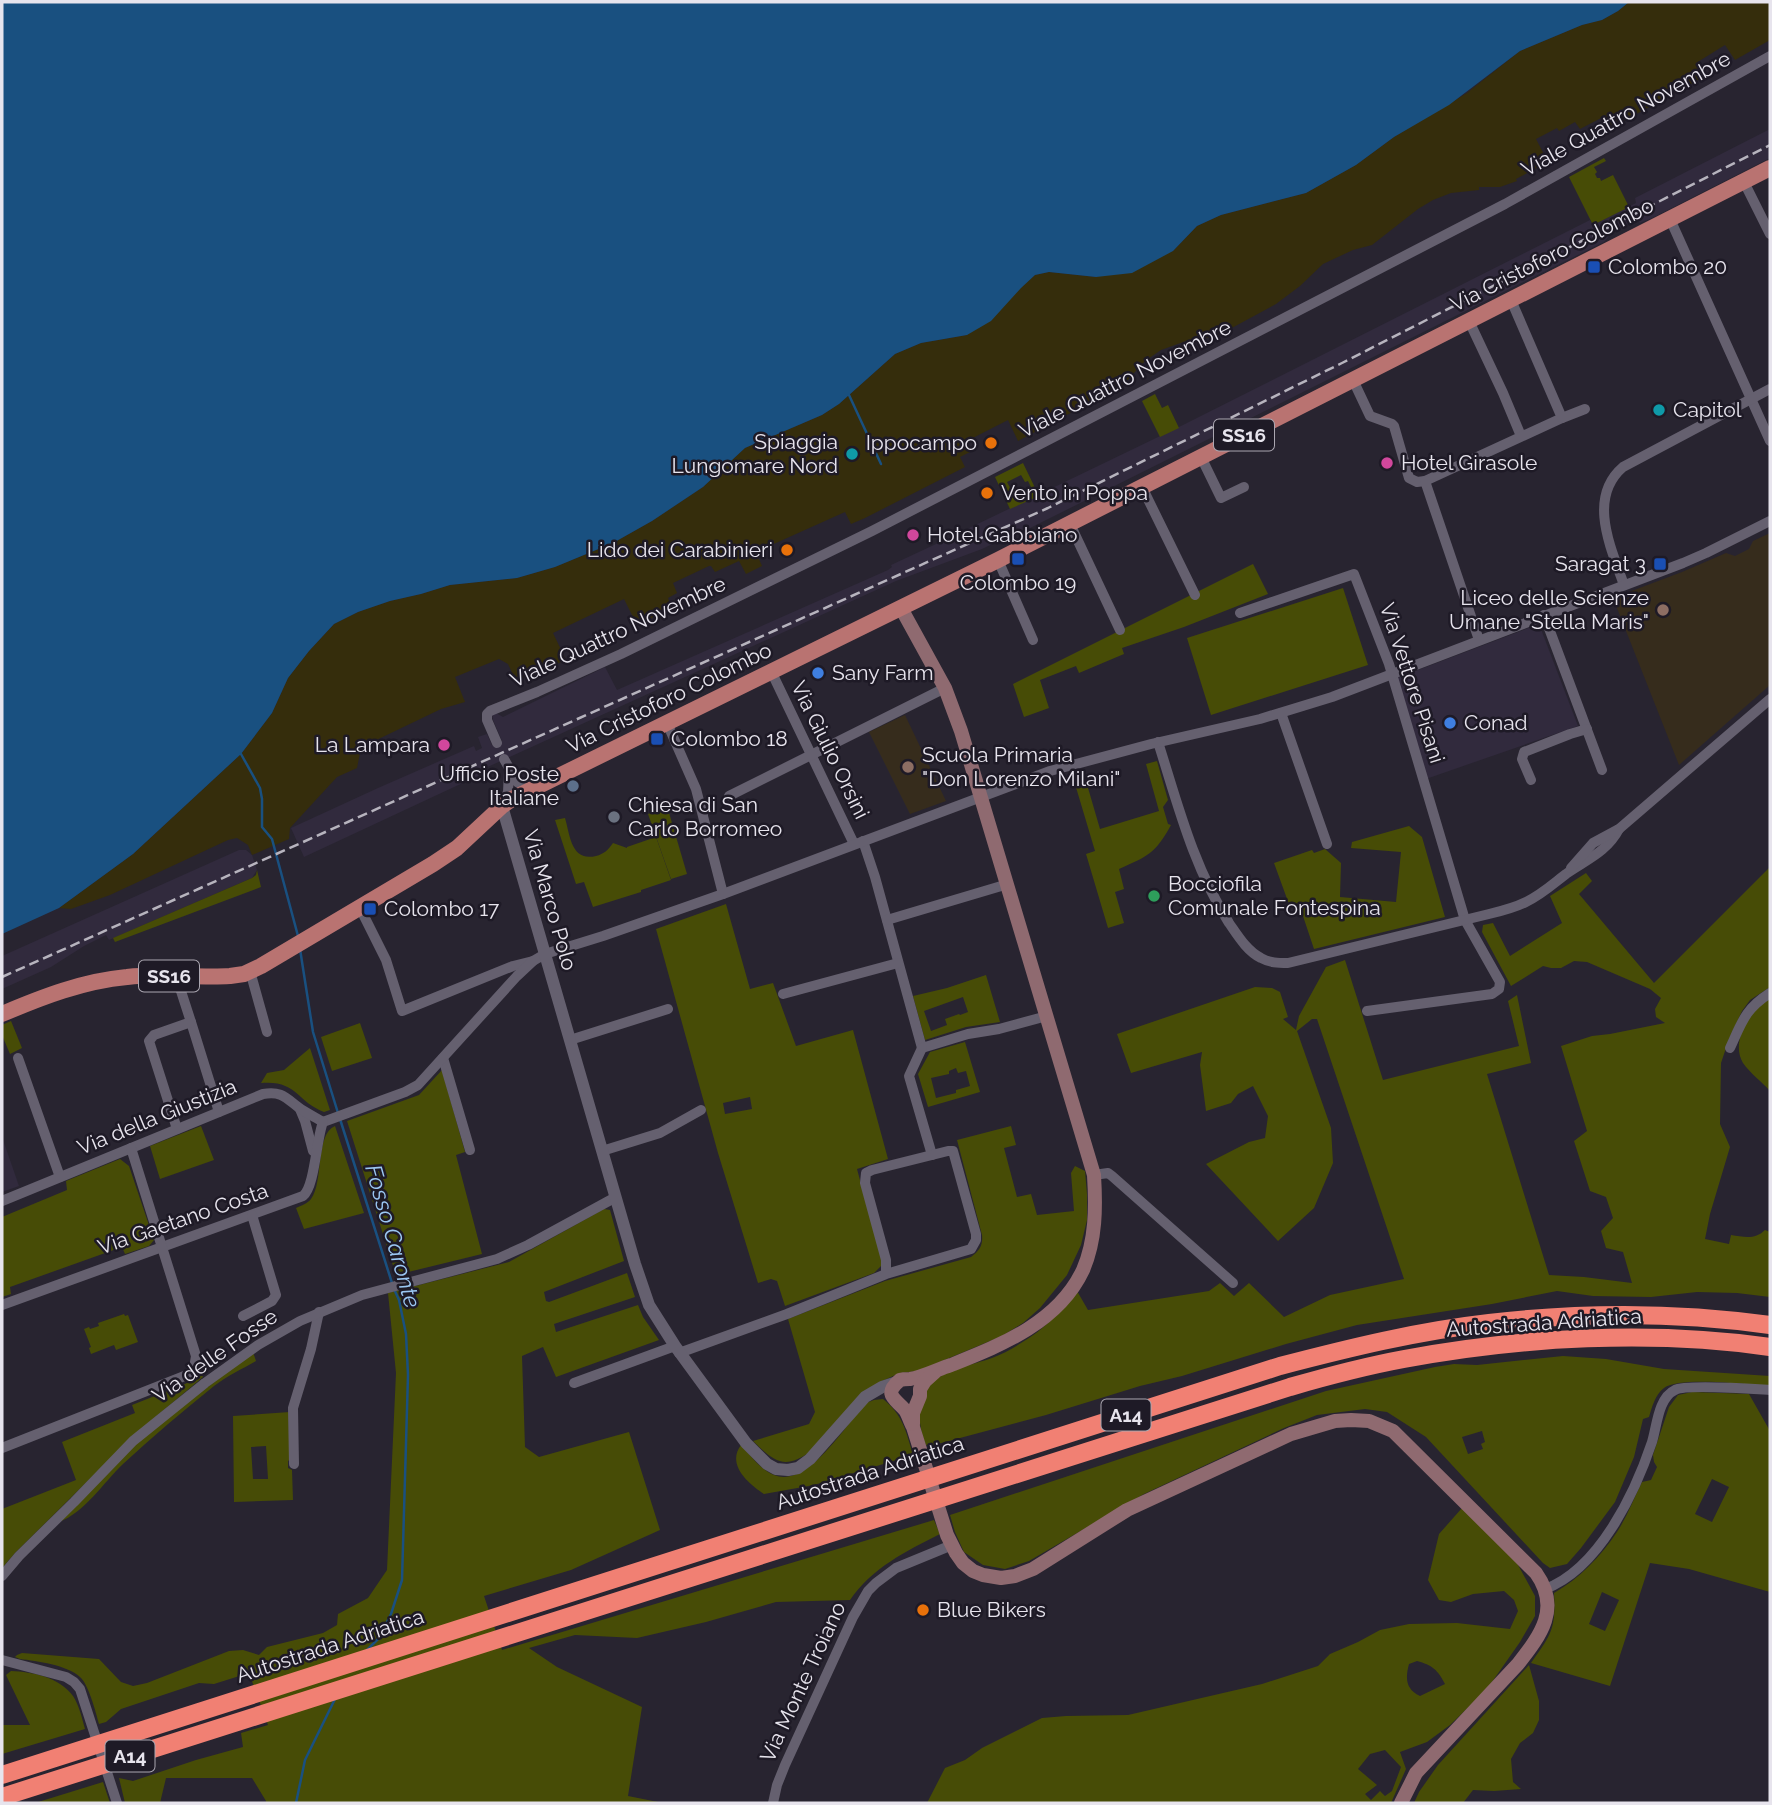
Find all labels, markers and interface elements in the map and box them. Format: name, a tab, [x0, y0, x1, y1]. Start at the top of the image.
street label: Viale Quattro Novembre	[1517, 46, 1735, 181]
street label: Via Cristoforo Colombo	[1446, 192, 1658, 317]
place label: Colombo 20	[1608, 254, 1727, 279]
marker: Colombo 20	[1586, 259, 1602, 275]
street label: Viale Quattro Novembre	[1014, 314, 1235, 443]
place label: Capitol	[1673, 397, 1742, 422]
marker: Capitol	[1651, 402, 1667, 418]
road number: SS16	[1214, 420, 1274, 450]
place label: Spiaggia Lungomare Nord	[671, 429, 838, 478]
place label: Ippocampo	[866, 430, 977, 455]
marker: Ippocampo	[983, 435, 999, 451]
marker: Spiaggia Lungomare Nord	[844, 446, 860, 462]
place label: Hotel Girasole	[1401, 450, 1537, 475]
marker: Hotel Girasole	[1379, 455, 1395, 471]
place label: Vento in Poppa	[1001, 480, 1148, 505]
marker: Vento in Poppa	[979, 485, 995, 501]
place label: Hotel Gabbiano	[927, 522, 1077, 547]
marker: Hotel Gabbiano	[905, 527, 921, 543]
place label: Lido dei Carabinieri	[587, 537, 773, 562]
marker: Lido dei Carabinieri	[779, 542, 795, 558]
marker: Colombo 19	[1010, 551, 1026, 567]
place label: Saragat 3	[1555, 551, 1646, 576]
marker: Saragat 3	[1652, 556, 1668, 572]
place label: Colombo 19	[960, 570, 1076, 595]
street label: Viale Quattro Novembre	[506, 571, 730, 693]
place label: Liceo delle Scienze Umane "Stella Maris"	[1449, 585, 1649, 634]
street label: Via Vettore Pisani	[1375, 599, 1450, 766]
marker: Liceo delle Scienze Umane "Stella Maris"	[1655, 602, 1671, 618]
street label: Via Cristoforo Colombo	[562, 637, 775, 758]
place label: Sany Farm	[832, 660, 934, 685]
marker: Sany Farm	[810, 665, 826, 681]
street label: Via Giulio Orsini	[786, 677, 875, 823]
place label: Conad	[1464, 710, 1528, 735]
marker: Conad	[1442, 715, 1458, 731]
place label: Colombo 18	[671, 726, 788, 751]
marker: Colombo 18	[649, 731, 665, 747]
place label: La Lampara	[315, 732, 430, 757]
marker: La Lampara	[436, 737, 452, 753]
place label: Scuola Primaria "Don Lorenzo Milani"	[922, 742, 1120, 791]
marker: Scuola Primaria "Don Lorenzo Milani"	[900, 759, 916, 775]
place label: Ufficio Poste Italiane	[439, 761, 559, 810]
marker: Ufficio Poste Italiane	[565, 778, 581, 794]
place label: Chiesa di San Carlo Borromeo	[628, 792, 782, 841]
marker: Chiesa di San Carlo Borromeo	[606, 809, 622, 825]
street label: Via Marco Polo	[518, 827, 583, 973]
place label: Bocciofila Comunale Fontespina	[1168, 871, 1381, 920]
marker: Bocciofila Comunale Fontespina	[1146, 888, 1162, 904]
place label: Colombo 17	[384, 896, 500, 921]
marker: Colombo 17	[362, 901, 378, 917]
road number: SS16	[139, 960, 199, 992]
street label: Via della Giustizia	[74, 1073, 240, 1160]
water label: Fosso Caronte	[360, 1161, 427, 1311]
street label: Via Gaetano Costa	[94, 1178, 271, 1259]
street label: Via delle Fosse	[147, 1303, 282, 1408]
street label: Autostrada Adriatica	[1445, 1303, 1642, 1342]
road number: A14	[1102, 1400, 1150, 1430]
street label: Autostrada Adriatica	[773, 1430, 967, 1515]
place label: Blue Bikers	[937, 1597, 1046, 1622]
street label: Via Monte Troiano	[755, 1598, 851, 1766]
marker: Blue Bikers	[915, 1602, 931, 1618]
street label: Autostrada Adriatica	[233, 1603, 427, 1688]
road number: A14	[106, 1740, 154, 1772]

